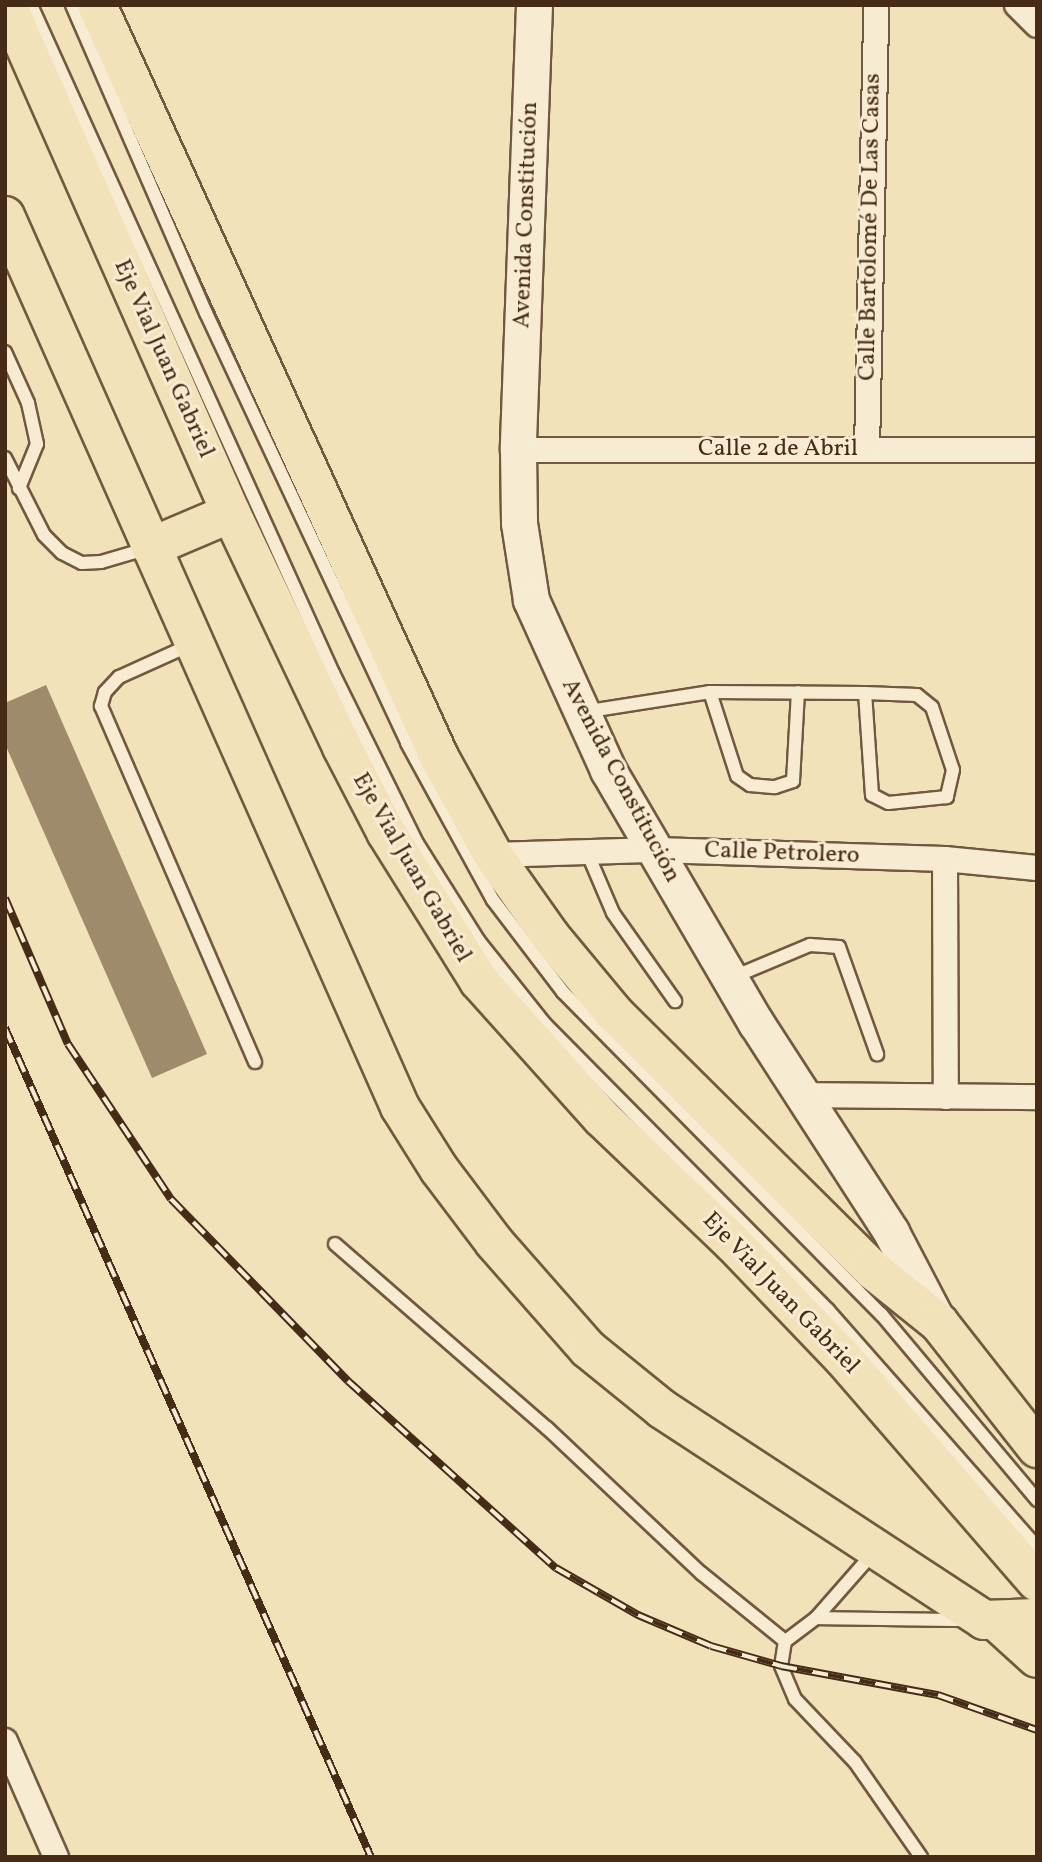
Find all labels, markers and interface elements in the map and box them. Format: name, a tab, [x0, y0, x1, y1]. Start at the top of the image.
street label: Calle Bartolomé De Las Casas	[854, 73, 888, 381]
street label: Avenida Constitución	[509, 101, 545, 329]
street label: Eje Vial Juan Gabriel	[106, 255, 220, 463]
street label: Calle 2 de Abril	[698, 436, 858, 464]
street label: Avenida Constitución	[554, 674, 686, 888]
street label: Eje Vial Juan Gabriel	[345, 768, 477, 968]
street label: Calle Petrolero	[704, 837, 860, 871]
street label: Eje Vial Juan Gabriel	[695, 1207, 865, 1381]

